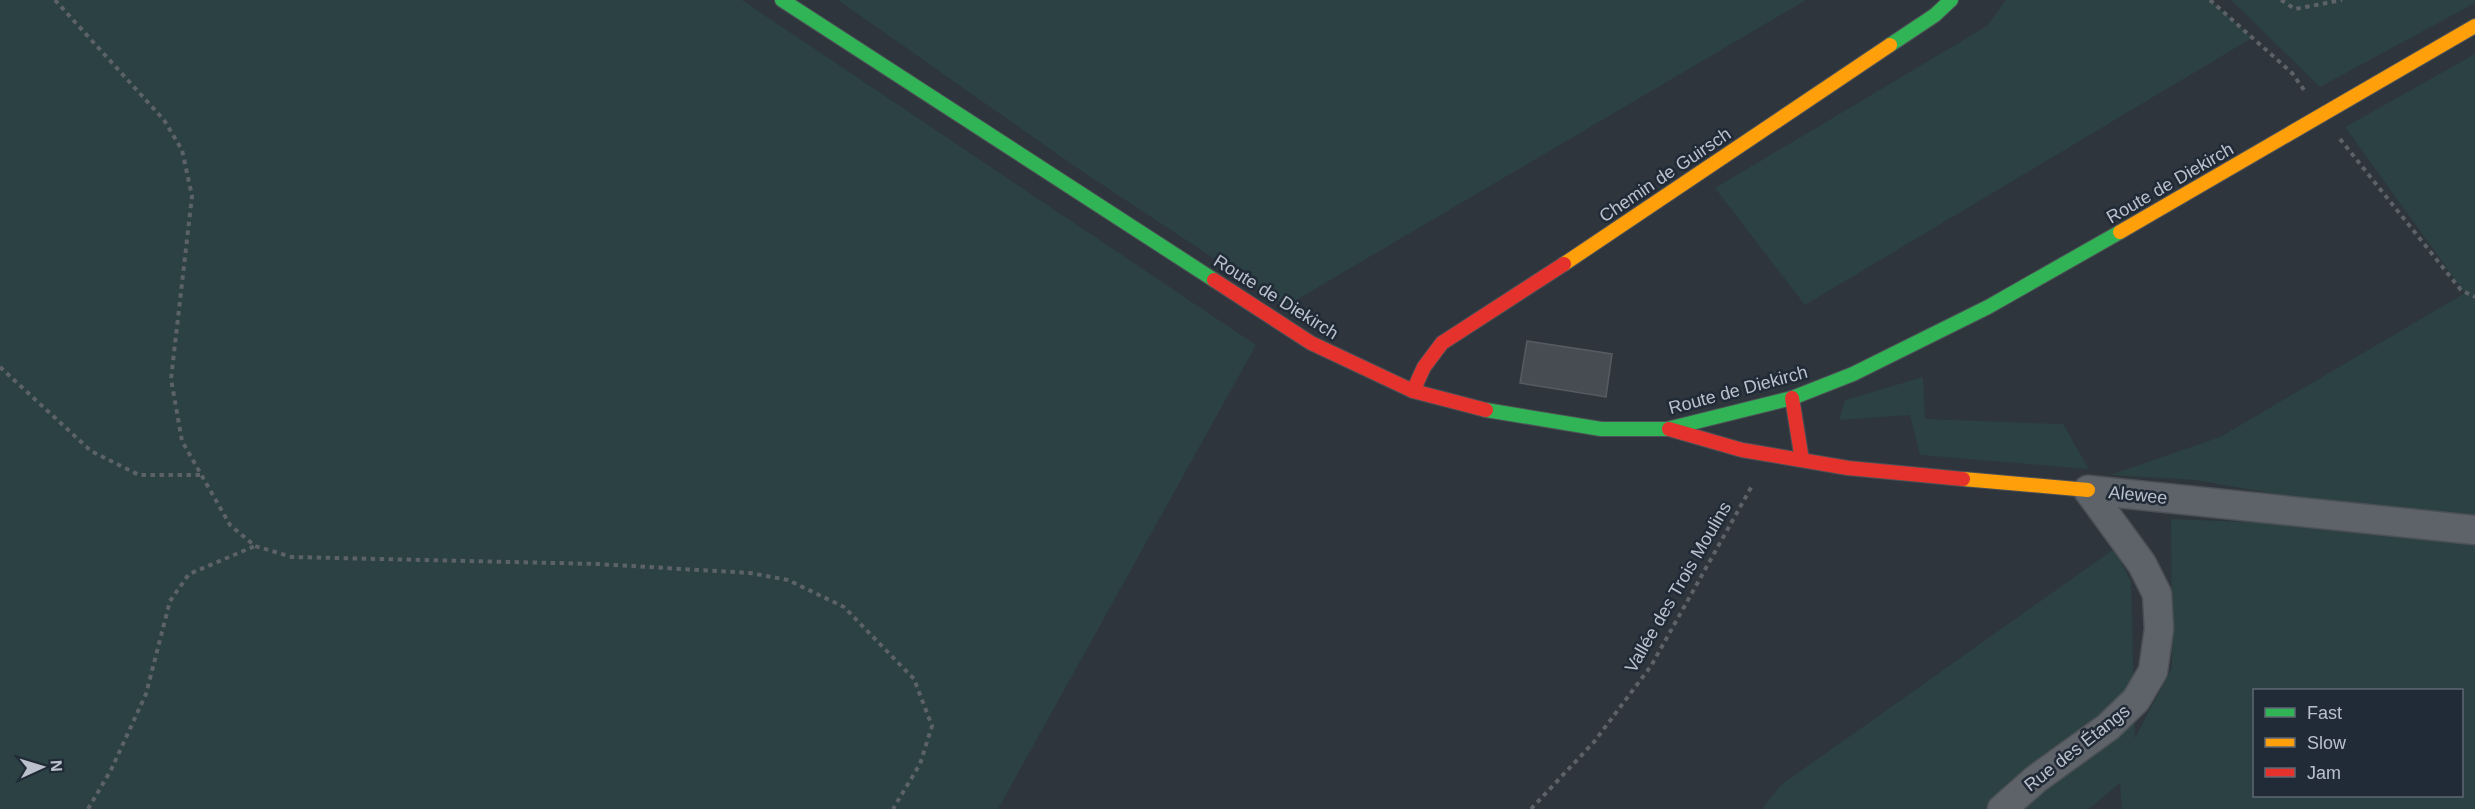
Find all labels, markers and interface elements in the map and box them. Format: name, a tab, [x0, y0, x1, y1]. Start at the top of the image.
street label: Chemin de Guirsch	[1596, 124, 1734, 226]
street label: Route de Diekirch	[2103, 139, 2237, 227]
street label: Route de Diekirch	[1210, 251, 1342, 343]
street label: Route de Diekirch	[1666, 362, 1810, 418]
street label: Alewee	[2108, 482, 2168, 508]
street label: Vallée des Trois Moulins	[1621, 498, 1735, 676]
legend	[2253, 689, 2463, 797]
street label: Rue des Étangs	[2020, 701, 2134, 795]
text: Fast	[2307, 703, 2342, 723]
text: Slow	[2307, 733, 2347, 753]
north arrow	[12, 737, 72, 797]
text: N	[48, 760, 65, 772]
text: Jam	[2307, 763, 2341, 783]

